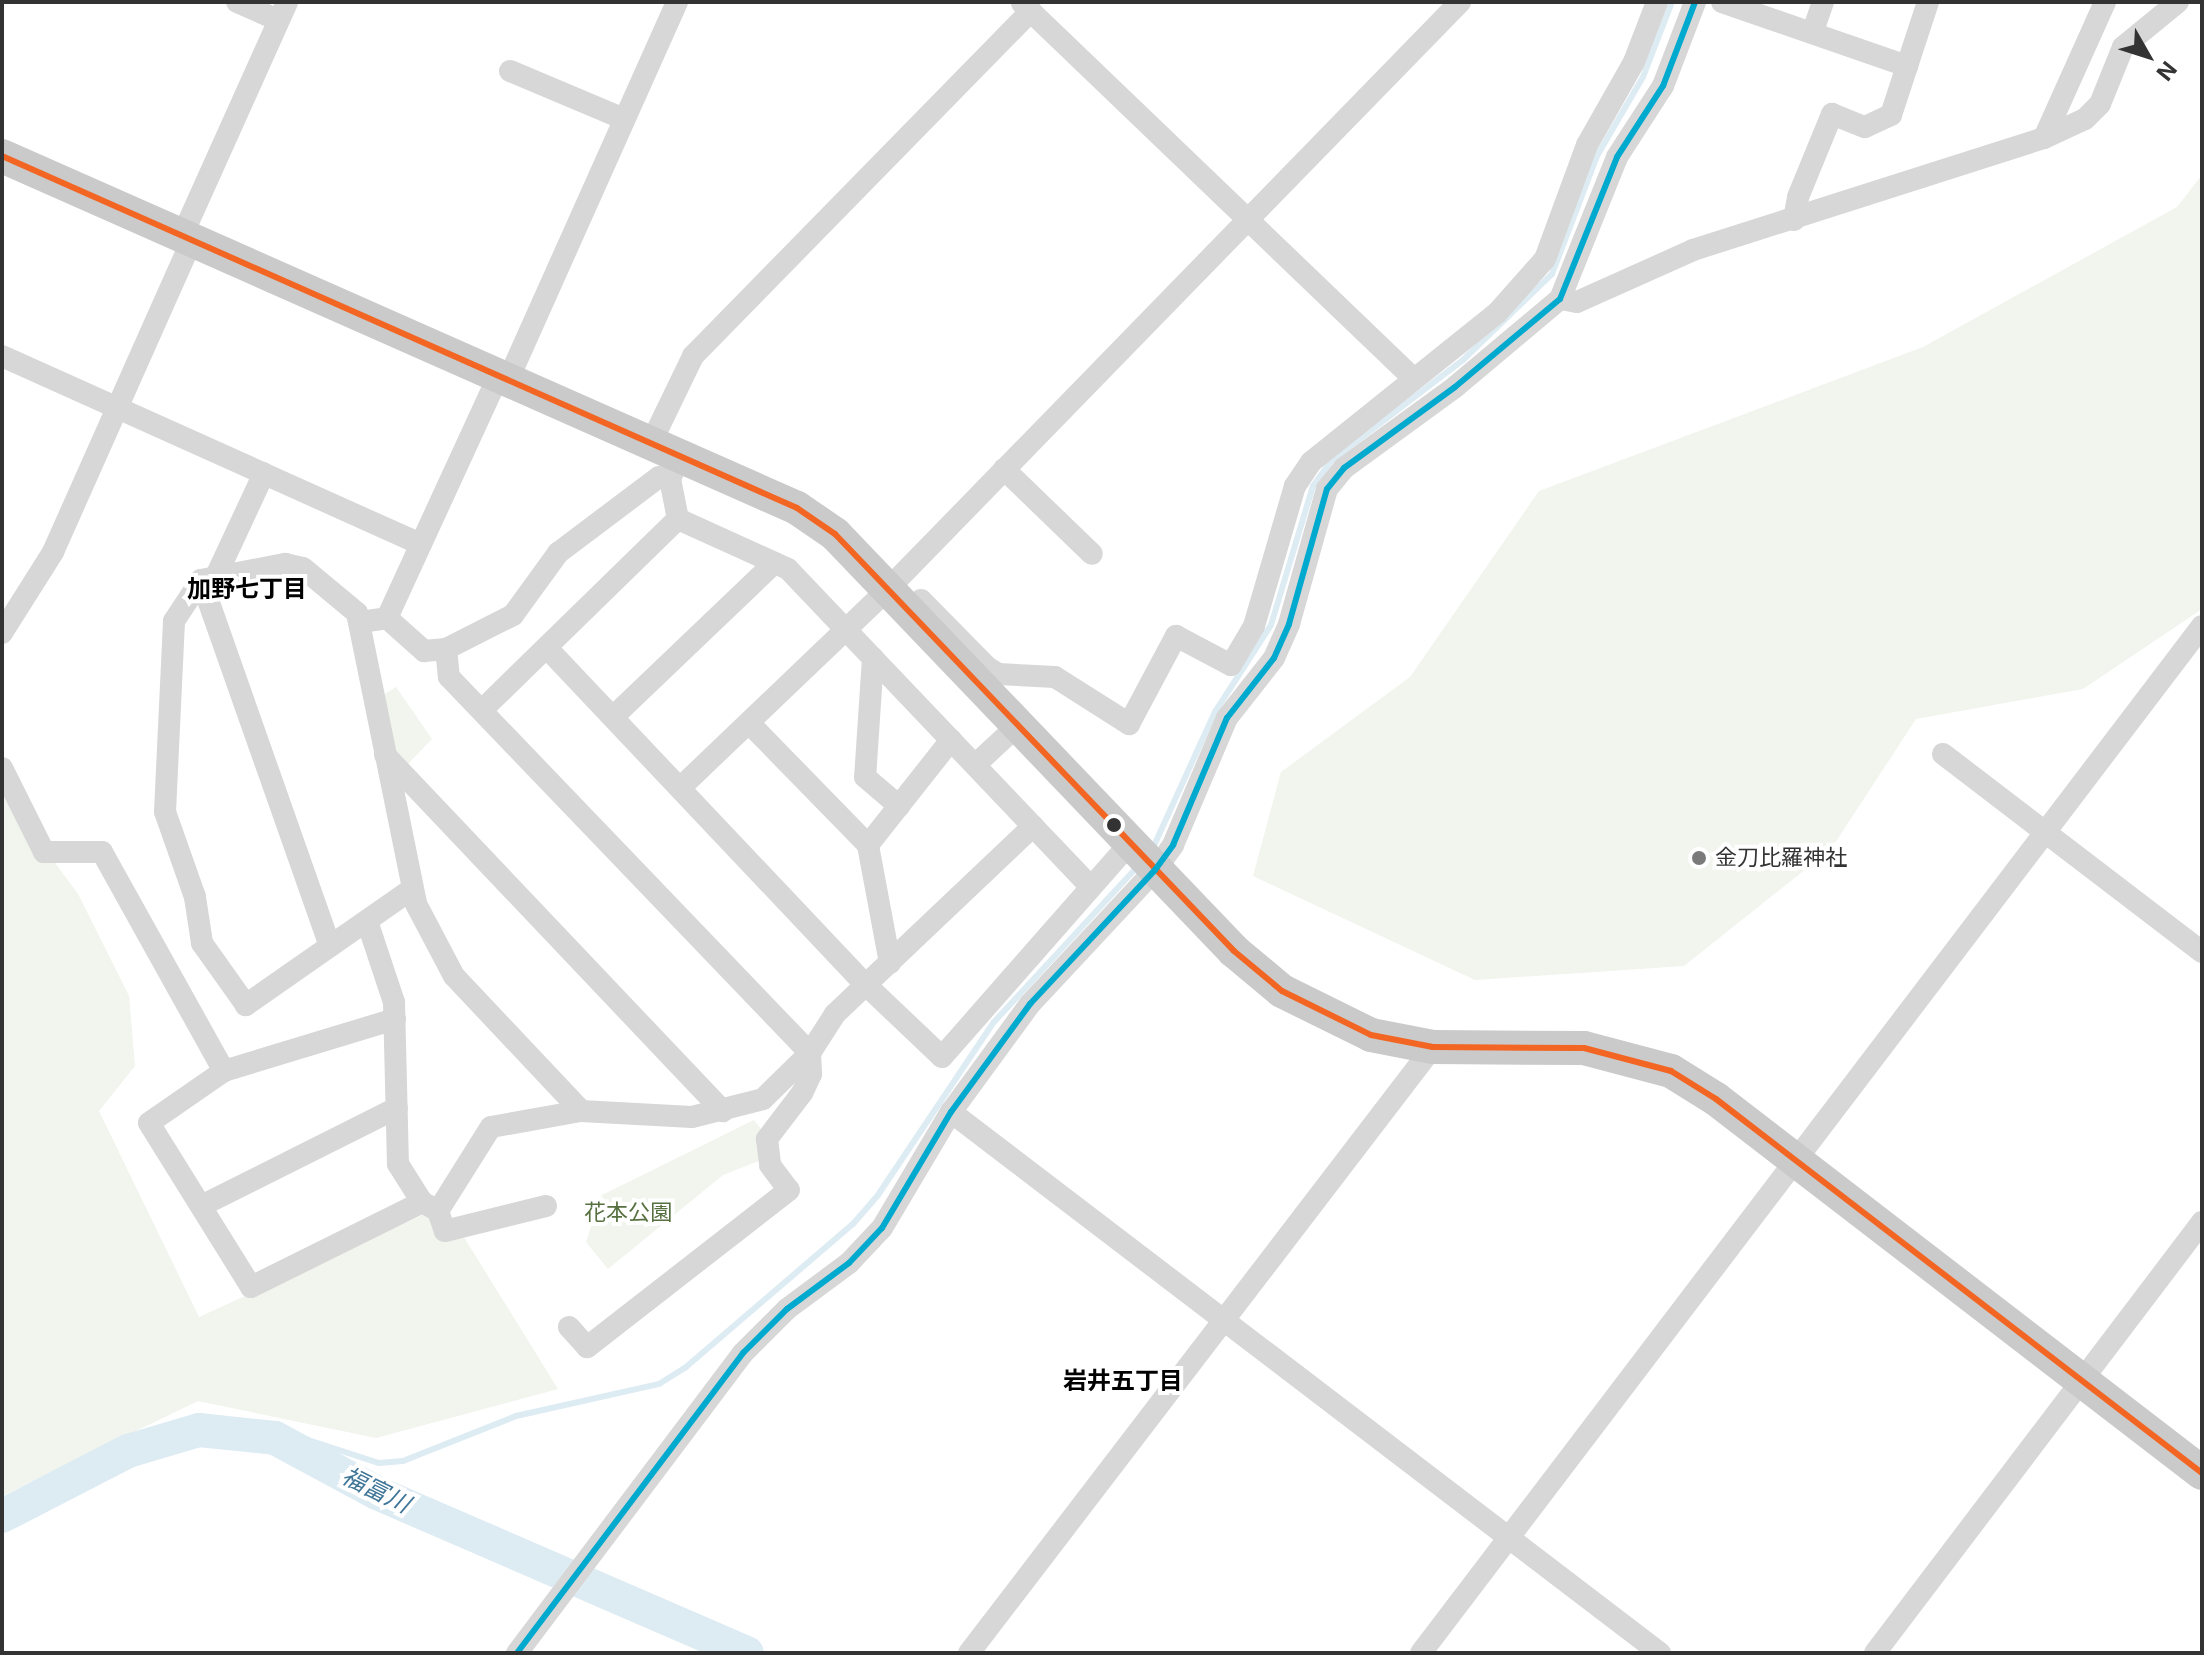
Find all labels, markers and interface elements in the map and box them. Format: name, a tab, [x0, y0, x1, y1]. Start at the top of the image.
north arrow	[2108, 16, 2188, 96]
text: N	[2151, 56, 2182, 86]
district label: 加野七丁目	[187, 575, 307, 603]
unlabelled marker	[1106, 817, 1122, 833]
place label: 金刀比羅神社	[1715, 845, 1847, 871]
marker: 金刀比羅神社	[1690, 849, 1708, 867]
park label: 花本公園	[584, 1200, 672, 1226]
district label: 岩井五丁目	[1063, 1367, 1183, 1395]
water label: 福富川	[337, 1461, 415, 1519]

